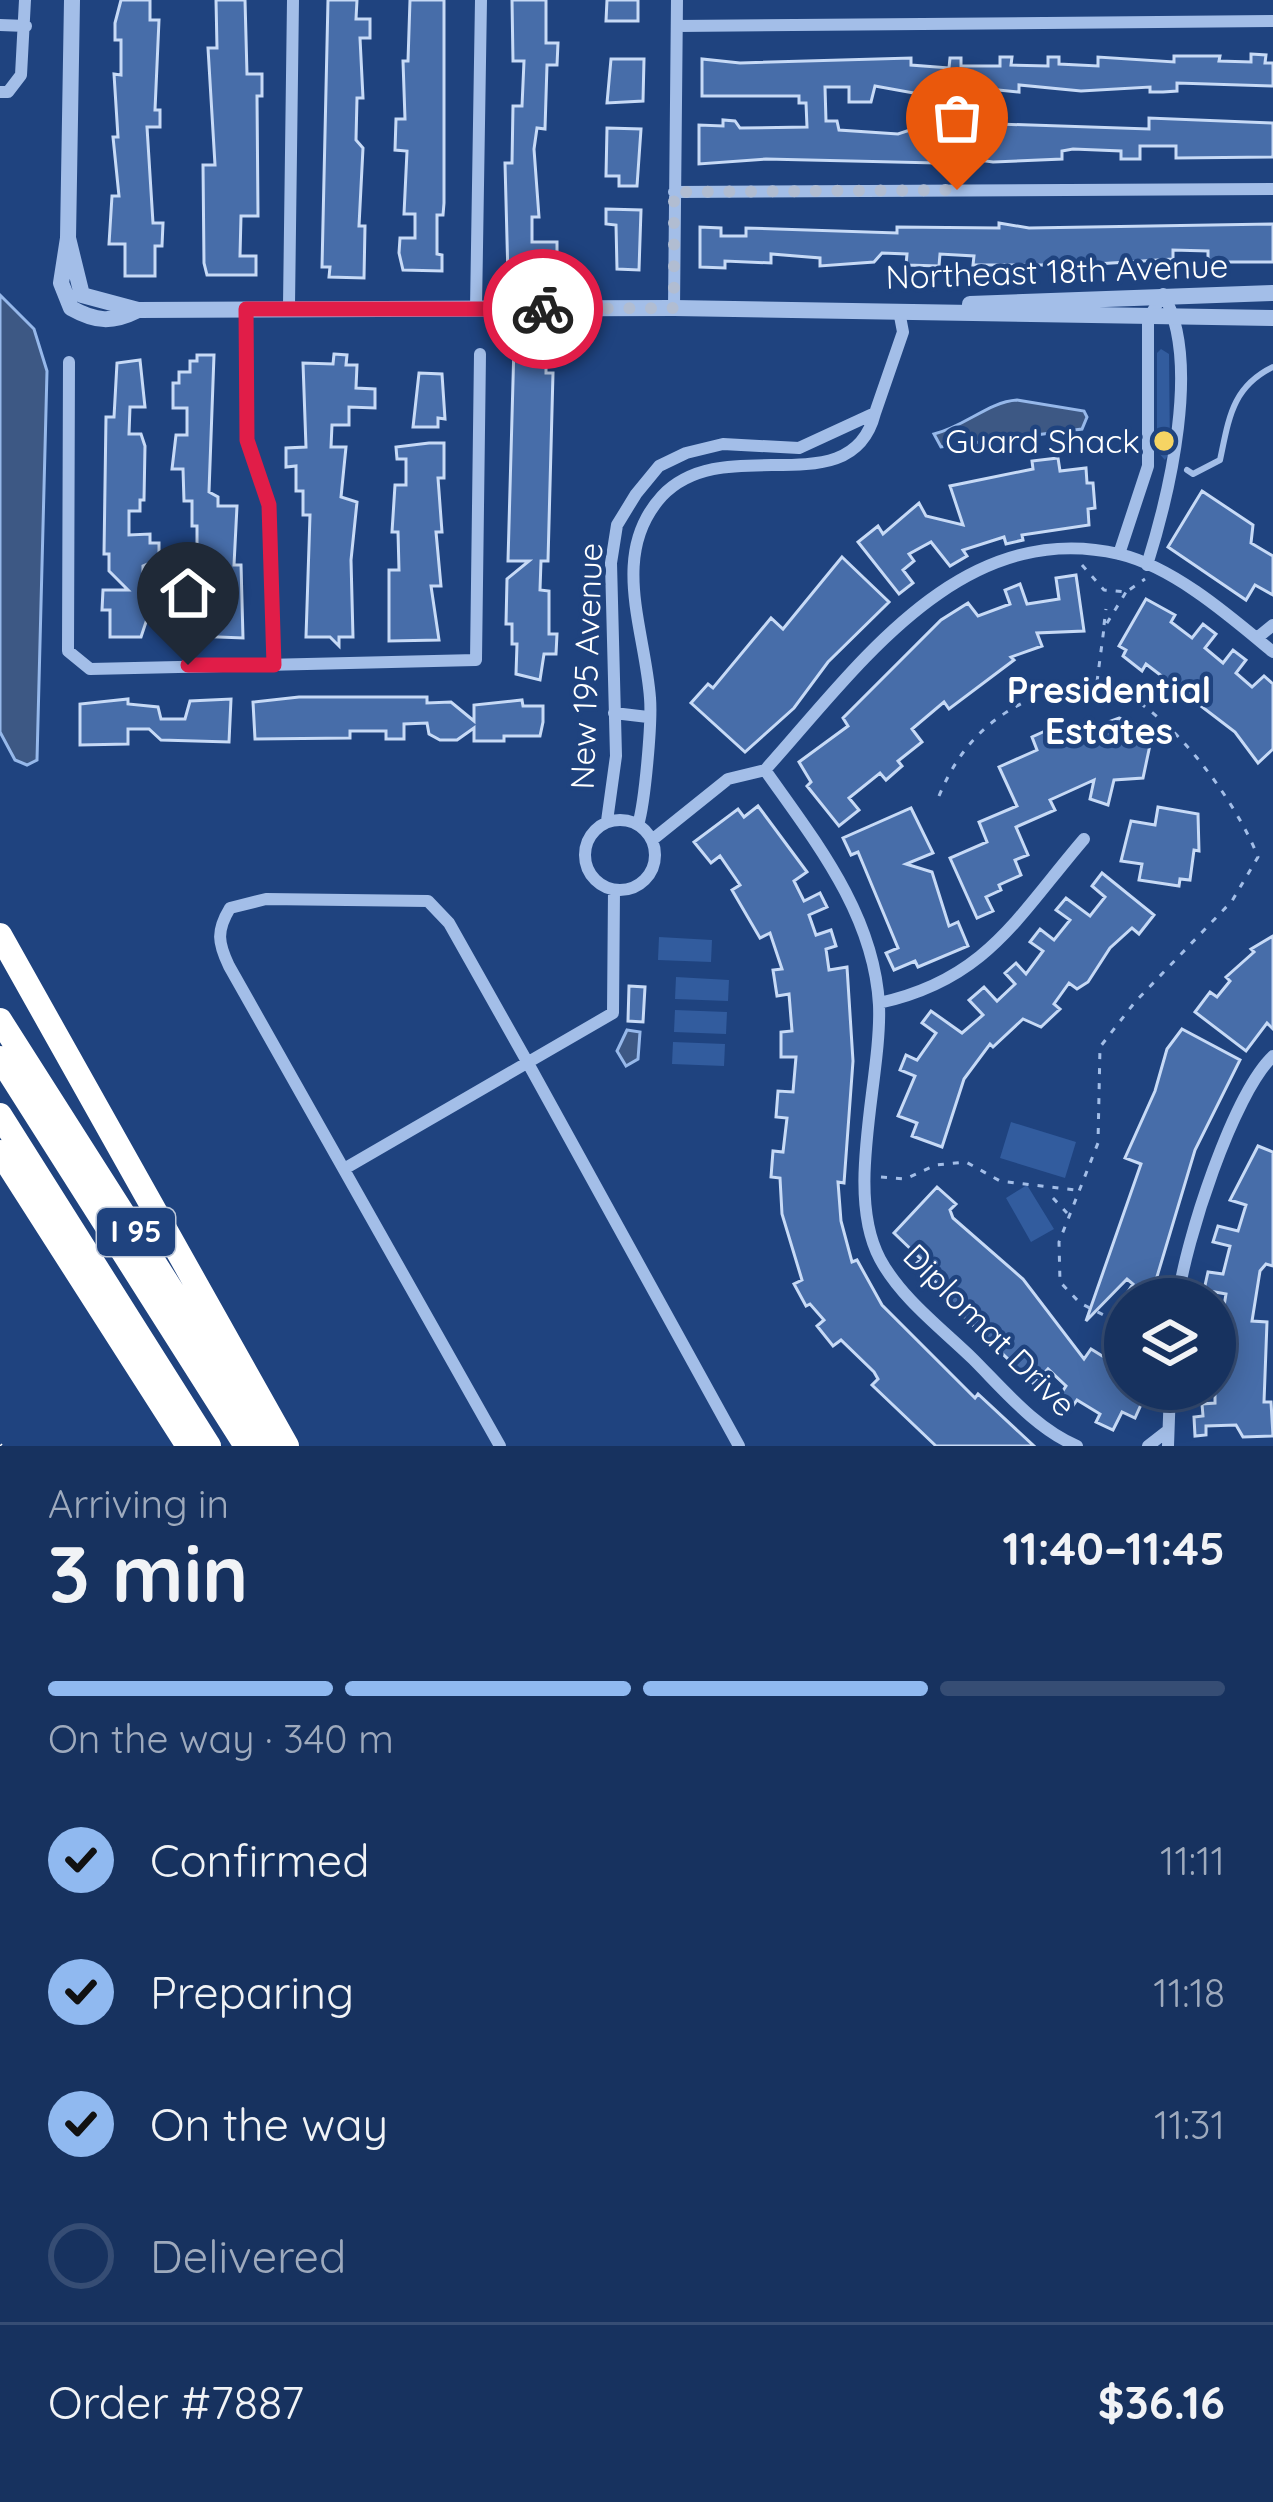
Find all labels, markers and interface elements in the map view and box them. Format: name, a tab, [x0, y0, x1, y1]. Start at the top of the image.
pin	[906, 67, 1008, 190]
icon: bag	[924, 85, 990, 151]
street label: Northeast 18th Avenue	[885, 244, 1229, 297]
courier	[483, 249, 603, 369]
icon: bike	[510, 276, 576, 342]
place label: Guard Shack	[945, 420, 1140, 461]
marker: Guard Shack	[1151, 428, 1177, 454]
pin	[137, 542, 239, 665]
street label: New 195 Avenue	[561, 542, 610, 790]
icon: home	[155, 560, 221, 626]
district label: Presidential Estates	[1007, 667, 1211, 753]
road number: I 95	[97, 1208, 175, 1256]
street label: Diplomat Drive	[895, 1235, 1085, 1425]
map controls	[1104, 1278, 1236, 1410]
button: layers	[1104, 1278, 1236, 1410]
text: Arriving in	[48, 1479, 229, 1528]
text: 11:40–11:45	[1003, 1520, 1225, 1576]
text: 3 min	[48, 1524, 249, 1622]
text: On the way · 340 m	[48, 1714, 394, 1763]
icon: check	[48, 1827, 114, 1893]
text: Confirmed	[150, 1832, 369, 1888]
text: 11:11	[1160, 1836, 1225, 1885]
icon: check	[48, 1959, 114, 2025]
text: Preparing	[150, 1964, 354, 2020]
text: 11:18	[1153, 1968, 1225, 2017]
icon: check	[48, 2091, 114, 2157]
text: On the way	[150, 2096, 388, 2152]
text: 11:31	[1154, 2100, 1225, 2149]
text: Delivered	[150, 2228, 346, 2284]
text: Order #7887	[48, 2374, 304, 2430]
text: $36.16	[1098, 2374, 1225, 2430]

